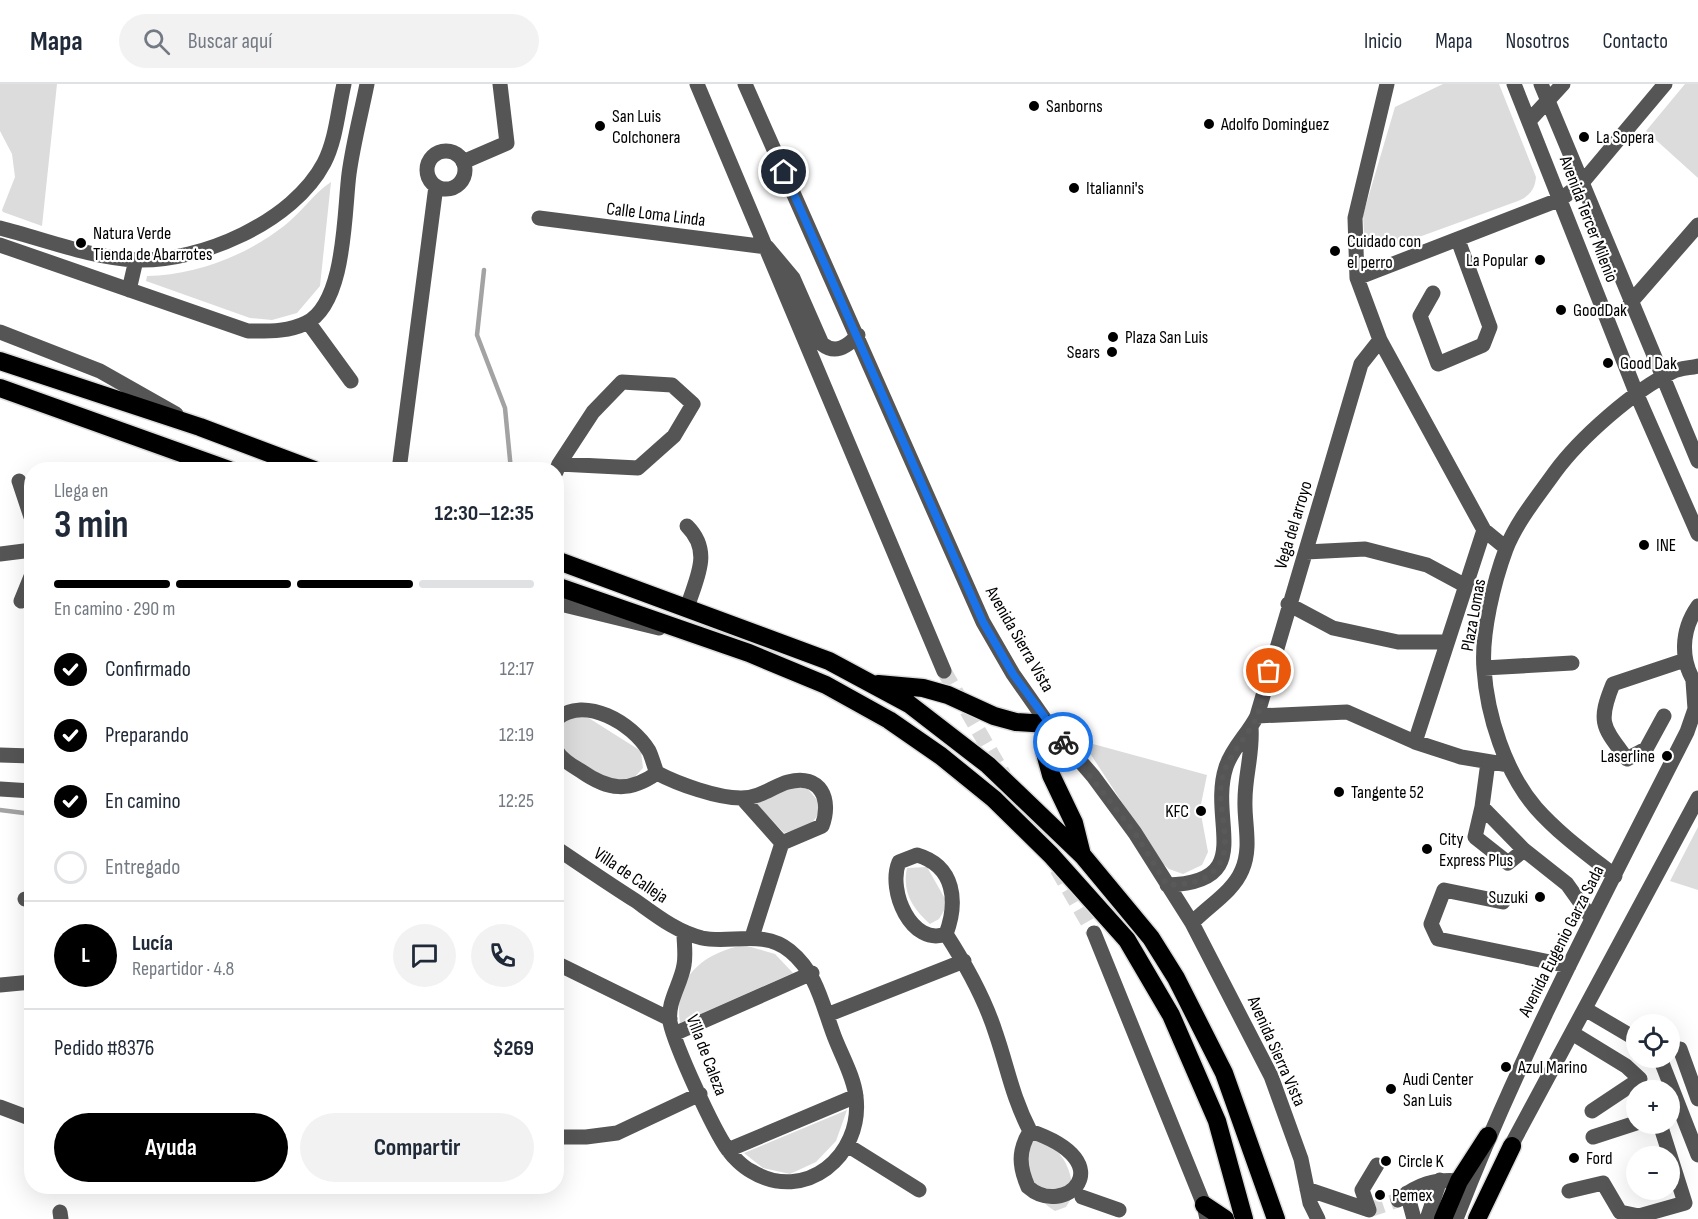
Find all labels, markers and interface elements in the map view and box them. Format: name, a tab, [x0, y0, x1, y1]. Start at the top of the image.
search box	[119, 14, 539, 68]
text: Mapa	[30, 25, 83, 58]
icon: search	[140, 25, 173, 58]
text: Buscar aquí	[188, 28, 272, 55]
text: Inicio	[1364, 29, 1402, 54]
text: Mapa	[1435, 29, 1473, 54]
text: Nosotros	[1506, 29, 1570, 54]
text: Contacto	[1603, 29, 1668, 54]
place label: Sanborns	[1046, 96, 1103, 117]
marker: Sanborns	[1027, 99, 1041, 113]
place label: San Luis Colchonera	[612, 106, 681, 148]
place label: Adolfo Dominguez	[1220, 114, 1330, 135]
marker: Adolfo Dominguez	[1202, 117, 1216, 131]
marker: San Luis Colchonera	[593, 119, 607, 133]
place label: La Sopera	[1596, 127, 1654, 148]
marker: La Sopera	[1577, 130, 1591, 144]
pin	[758, 146, 809, 197]
street label: Avenida Tercer Milenio	[1554, 152, 1622, 285]
icon: home	[767, 155, 800, 188]
place label: Italianni's	[1086, 178, 1144, 199]
marker: Italianni's	[1067, 181, 1081, 195]
street label: Calle Loma Linda	[605, 198, 707, 231]
place label: Natura Verde Tienda de Abarrotes	[93, 223, 212, 265]
place label: Cuidado con el perro	[1347, 231, 1421, 273]
marker: Natura Verde Tienda de Abarrotes	[74, 236, 88, 250]
marker: Cuidado con el perro	[1328, 244, 1342, 258]
place label: La Popular	[1466, 250, 1528, 271]
marker: La Popular	[1533, 253, 1547, 267]
place label: GoodDak	[1573, 300, 1627, 321]
marker: GoodDak	[1554, 303, 1568, 317]
place label: Plaza San Luis	[1125, 327, 1208, 348]
marker: Plaza San Luis	[1106, 330, 1120, 344]
place label: Sears	[1067, 342, 1100, 363]
marker: Sears	[1105, 345, 1119, 359]
place label: Good Dak	[1620, 353, 1677, 374]
marker: Good Dak	[1601, 356, 1615, 370]
text: Llega en	[54, 479, 108, 503]
street label: Vega del arroyo	[1270, 479, 1317, 572]
text: 12:30–12:35	[435, 500, 534, 527]
text: 3 min	[54, 502, 129, 549]
place label: INE	[1656, 535, 1676, 556]
marker: INE	[1637, 538, 1651, 552]
street label: Plaza Lomas	[1457, 577, 1490, 653]
street label: Avenida Sierra Vista	[980, 582, 1058, 696]
text: En camino · 290 m	[54, 597, 175, 621]
pin	[1243, 645, 1294, 696]
icon: check	[54, 653, 87, 686]
icon: bag	[1252, 654, 1285, 687]
text: Confirmado	[105, 656, 191, 683]
text: 12:17	[500, 657, 534, 681]
courier	[1033, 712, 1093, 772]
icon: check	[54, 719, 87, 752]
text: Preparando	[105, 722, 189, 749]
text: 12:19	[499, 723, 534, 747]
icon: bike	[1047, 726, 1080, 759]
place label: Laserline	[1601, 746, 1655, 767]
marker: Laserline	[1660, 749, 1674, 763]
place label: Tangente 52	[1351, 782, 1424, 803]
icon: check	[54, 785, 87, 818]
marker: Tangente 52	[1332, 785, 1346, 799]
text: En camino	[105, 788, 181, 815]
text: 12:25	[499, 789, 534, 813]
place label: KFC	[1165, 801, 1189, 822]
marker: KFC	[1194, 804, 1208, 818]
place label: City Express Plus	[1439, 829, 1513, 871]
marker: City Express Plus	[1420, 842, 1434, 856]
street label: Villa de Calleja	[590, 843, 672, 908]
text: Entregado	[105, 854, 180, 881]
street label: Avenida Eugenio Garza Sada	[1514, 862, 1609, 1021]
place label: Suzuki	[1489, 887, 1528, 908]
marker: Suzuki	[1533, 890, 1547, 904]
button: chat	[393, 924, 456, 987]
button: phone	[471, 924, 534, 987]
text: Lucía	[132, 930, 173, 957]
text: L	[81, 942, 90, 969]
text: Repartidor · 4.8	[132, 957, 234, 981]
street label: Avenida Sierra Vista	[1242, 992, 1310, 1110]
street label: Villa de Caleza	[682, 1012, 732, 1099]
map controls	[1626, 1014, 1680, 1200]
button: locate	[1626, 1014, 1680, 1068]
text: Pedido #8376	[54, 1035, 154, 1062]
text: $269	[492, 1035, 534, 1062]
place label: Azul Marino	[1517, 1057, 1587, 1078]
marker: Azul Marino	[1499, 1060, 1513, 1074]
place label: Audi Center San Luis	[1402, 1069, 1473, 1111]
button: +	[1626, 1080, 1680, 1134]
marker: Audi Center San Luis	[1384, 1082, 1398, 1096]
button: Ayuda	[54, 1113, 288, 1182]
button: Compartir	[300, 1113, 534, 1182]
button: −	[1626, 1146, 1680, 1200]
place label: Ford	[1586, 1148, 1612, 1169]
place label: Circle K	[1398, 1151, 1445, 1172]
marker: Ford	[1567, 1151, 1581, 1165]
marker: Circle K	[1379, 1154, 1393, 1168]
place label: Pemex	[1392, 1185, 1432, 1206]
marker: Pemex	[1373, 1188, 1387, 1202]

